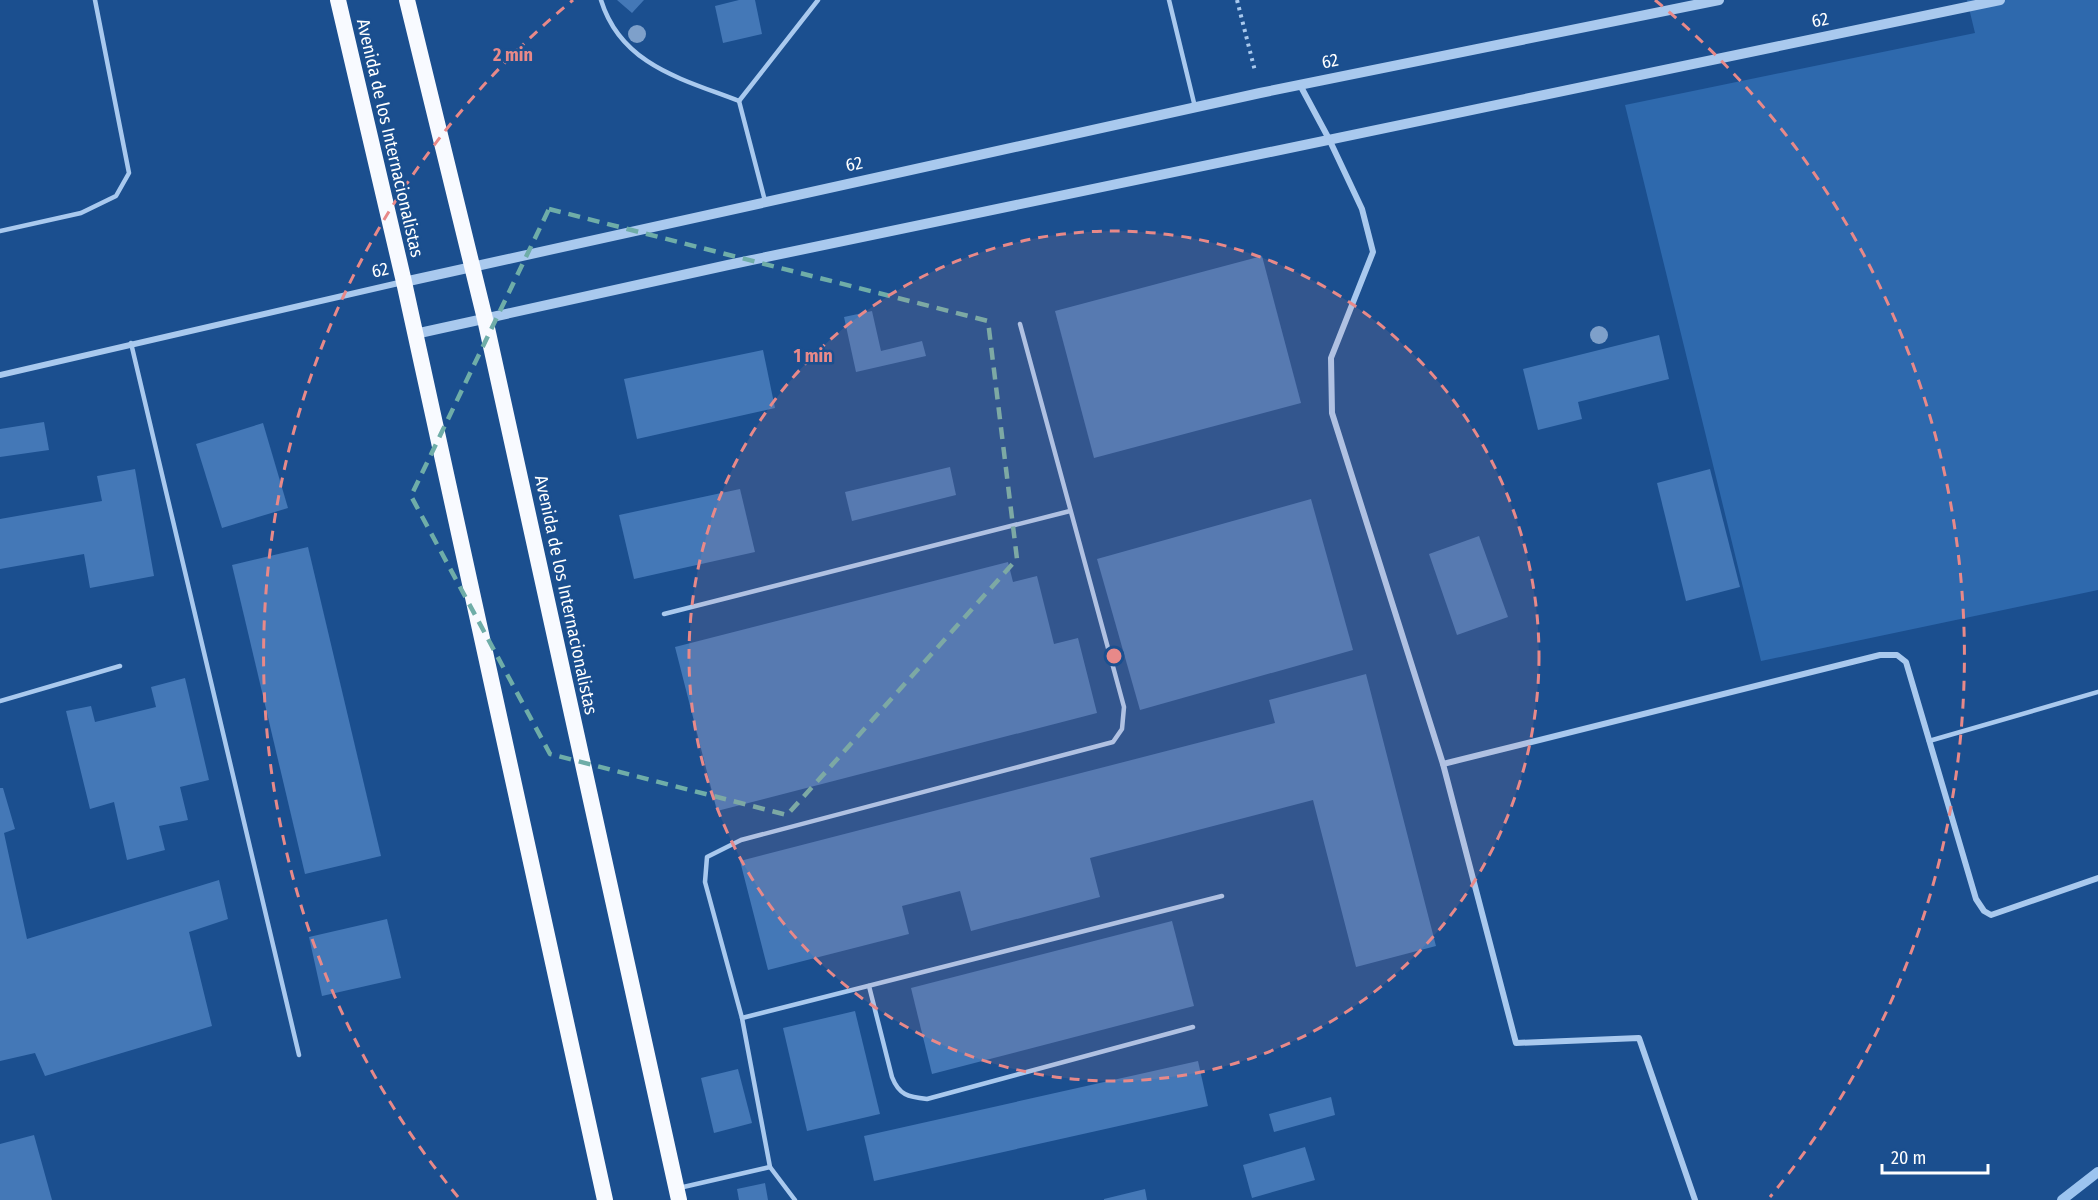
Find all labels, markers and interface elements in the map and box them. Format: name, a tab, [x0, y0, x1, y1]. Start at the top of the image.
street label: 62	[1810, 7, 1831, 32]
street label: Avenida de los Internacionalistas	[352, 17, 428, 260]
text: 2 min	[492, 44, 533, 66]
street label: 62	[1320, 49, 1340, 73]
street label: 62	[844, 151, 865, 176]
street label: 62	[369, 257, 391, 283]
text: 1 min	[793, 345, 833, 367]
street label: Avenida de los Internacionalistas	[530, 473, 602, 717]
centre of rings	[1104, 646, 1124, 666]
scale bar	[1882, 1137, 1988, 1175]
text: 20 m	[1891, 1147, 1926, 1169]

